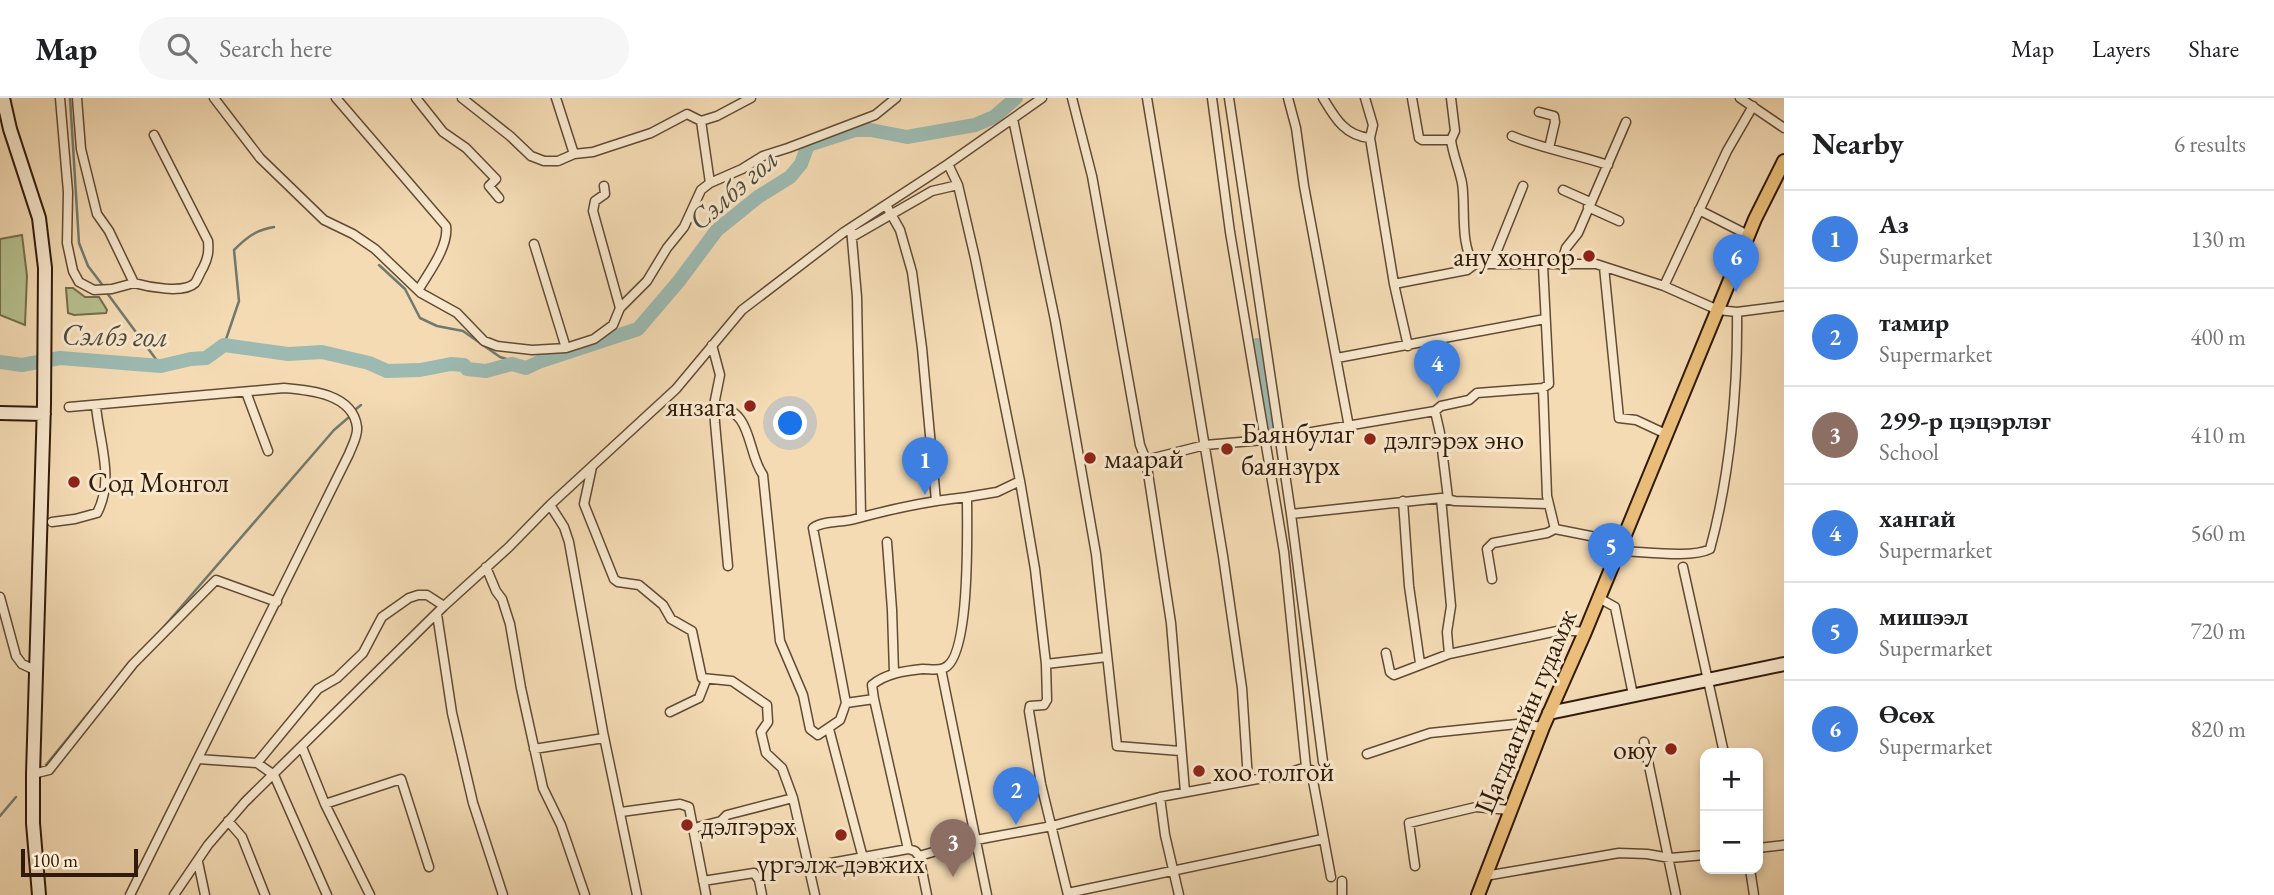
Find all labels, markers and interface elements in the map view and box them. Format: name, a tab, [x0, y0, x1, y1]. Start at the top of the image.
search box	[139, 17, 629, 80]
text: Map	[35, 27, 97, 70]
icon: search	[163, 29, 201, 67]
text: Search here	[219, 31, 332, 65]
text: Map	[2011, 33, 2054, 64]
text: Layers	[2092, 33, 2151, 64]
text: Share	[2189, 33, 2239, 64]
text: Nearby	[1812, 124, 1904, 163]
text: 6 results	[2174, 129, 2246, 159]
water label: Сэлбэ гол	[680, 139, 786, 239]
text: Аз	[1879, 207, 1909, 241]
text: 1	[1829, 224, 1841, 254]
text: 130 m	[2190, 224, 2246, 254]
pin: 6	[1713, 234, 1759, 292]
place label: ану хонгор	[1453, 238, 1575, 274]
text: Supermarket	[1879, 241, 1992, 271]
marker: ану хонгор	[1581, 248, 1597, 264]
text: тамир	[1879, 305, 1949, 339]
water label: Сэлбэ гол	[61, 315, 169, 355]
text: 2	[1829, 322, 1841, 352]
text: 400 m	[2190, 322, 2246, 352]
text: Supermarket	[1879, 339, 1992, 369]
pin: 4	[1414, 340, 1460, 398]
place label: янзага	[665, 388, 737, 424]
marker: янзага	[742, 398, 758, 414]
text: 299-р цэцэрлэг	[1879, 403, 2051, 437]
your location	[773, 406, 807, 440]
place label: Баянбулаг баянзүрх	[1241, 415, 1354, 483]
text: 3	[1829, 420, 1841, 450]
text: 410 m	[2190, 420, 2246, 450]
place label: дэлгэрэх эно	[1384, 421, 1524, 457]
marker: дэлгэрэх эно	[1362, 431, 1378, 447]
pin: 1	[902, 437, 948, 495]
text: School	[1879, 437, 1939, 467]
place label: маарай	[1104, 440, 1184, 476]
marker: Баянбулаг баянзүрх	[1219, 441, 1235, 457]
marker: маарай	[1082, 450, 1098, 466]
place label: Сод Монгол	[88, 464, 229, 500]
marker: Сод Монгол	[66, 474, 82, 490]
text: хангай	[1879, 501, 1955, 535]
text: 4	[1829, 518, 1841, 548]
text: 560 m	[2190, 518, 2246, 548]
pin: 5	[1588, 523, 1634, 581]
text: Supermarket	[1879, 535, 1992, 565]
text: мишээл	[1879, 599, 1968, 633]
street label: Цагдаагийн гудамж	[1466, 603, 1585, 819]
text: 5	[1829, 616, 1841, 646]
text: 720 m	[2190, 616, 2246, 646]
text: Supermarket	[1879, 633, 1992, 663]
text: Өсөх	[1879, 697, 1935, 731]
text: 6	[1829, 714, 1841, 744]
text: 820 m	[2190, 714, 2246, 744]
place label: оюу	[1613, 731, 1658, 767]
text: Supermarket	[1879, 731, 1992, 761]
marker: оюу	[1663, 741, 1679, 757]
map controls	[1700, 748, 1763, 874]
button: +	[1700, 748, 1763, 811]
place label: хоо толгой	[1213, 753, 1335, 789]
marker: хоо толгой	[1191, 763, 1207, 779]
pin: 2	[993, 767, 1039, 825]
place label: дэлгэрэх	[701, 807, 796, 843]
button: −	[1700, 811, 1763, 874]
marker: дэлгэрэх	[679, 817, 695, 833]
pin: 3	[930, 819, 976, 877]
marker: үргэлж дэвжих	[833, 827, 849, 843]
place label: үргэлж дэвжих	[756, 845, 925, 881]
scale bar	[21, 846, 138, 878]
text: 100 m	[32, 848, 78, 873]

